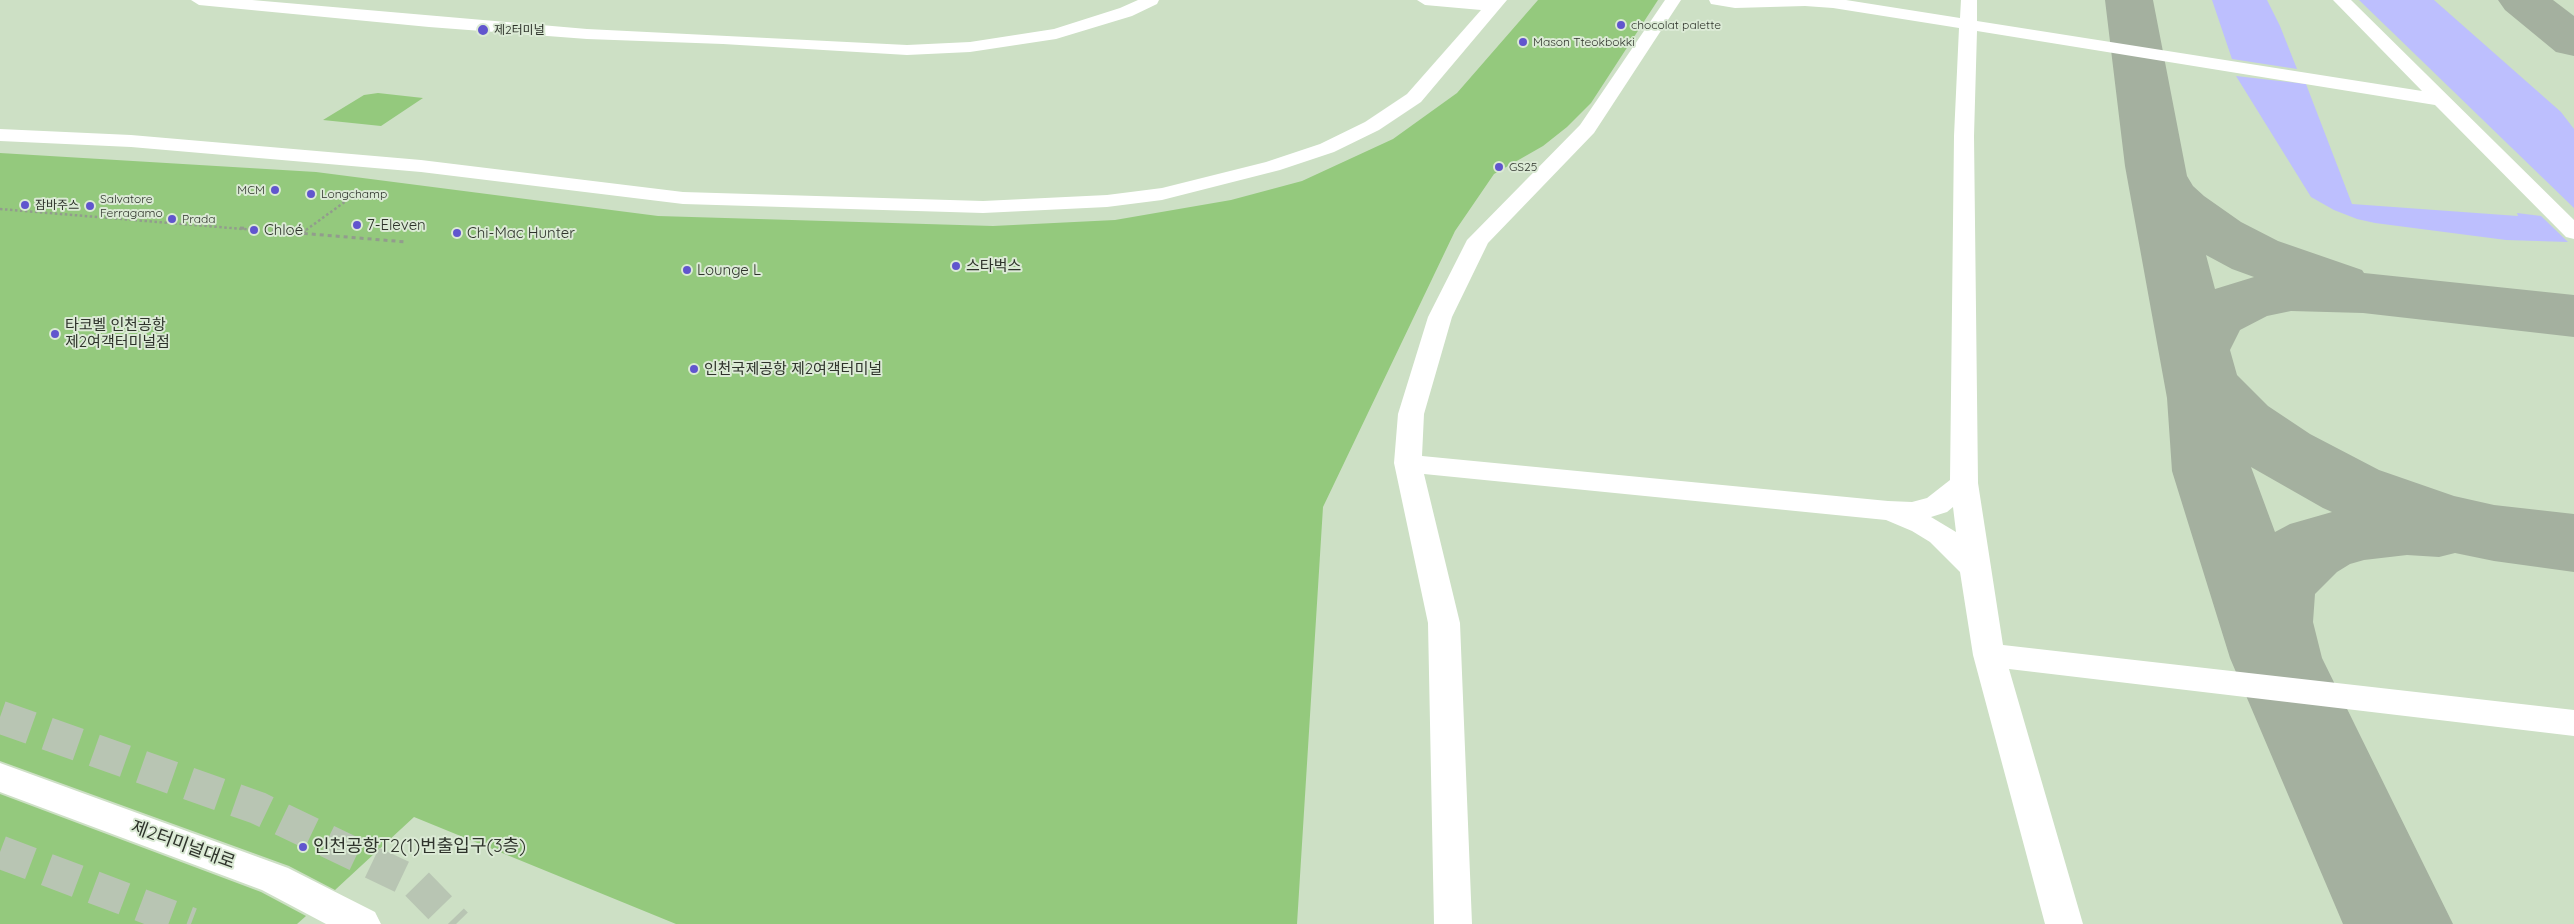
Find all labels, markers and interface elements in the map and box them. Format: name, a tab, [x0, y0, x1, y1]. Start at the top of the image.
place label: chocolat palette	[1631, 18, 1721, 32]
marker: chocolat palette	[1615, 19, 1627, 31]
marker: 제2터미널	[476, 23, 490, 37]
place label: 제2터미널	[494, 23, 545, 37]
place label: Mason Tteokbokki	[1533, 35, 1635, 49]
marker: Mason Tteokbokki	[1517, 36, 1529, 48]
place label: GS25	[1509, 160, 1537, 174]
marker: GS25	[1493, 161, 1505, 173]
place label: MCM	[237, 183, 265, 197]
marker: MCM	[269, 184, 281, 196]
place label: Longchamp	[321, 187, 387, 201]
marker: Longchamp	[305, 188, 317, 200]
place label: Salvatore Ferragamo	[100, 192, 163, 220]
place label: 잠바주스	[35, 198, 79, 212]
marker: 잠바주스	[19, 199, 31, 211]
marker: Salvatore Ferragamo	[84, 200, 96, 212]
place label: Prada	[182, 212, 215, 226]
marker: Prada	[166, 213, 178, 225]
place label: 7-Eleven	[367, 216, 426, 234]
marker: 7-Eleven	[351, 219, 363, 231]
place label: Chloé	[264, 221, 303, 239]
marker: Chloé	[248, 224, 260, 236]
place label: Chi-Mac Hunter	[467, 224, 575, 242]
marker: Chi-Mac Hunter	[451, 227, 463, 239]
place label: 스타벅스	[966, 257, 1021, 275]
marker: 스타벅스	[950, 260, 962, 272]
place label: Lounge L	[697, 261, 761, 279]
marker: Lounge L	[681, 264, 693, 276]
place label: 타코벨 인천공항 제2여객터미널점	[65, 316, 170, 351]
marker: 타코벨 인천공항 제2여객터미널점	[49, 328, 61, 340]
place label: 인천국제공항 제2여객터미널	[704, 360, 882, 378]
marker: 인천국제공항 제2여객터미널	[688, 363, 700, 375]
street label: 제2터미널대로	[128, 816, 238, 874]
place label: 인천공항T2(1)번출입구(3층)	[313, 836, 526, 858]
marker: 인천공항T2(1)번출입구(3층)	[297, 841, 309, 853]

